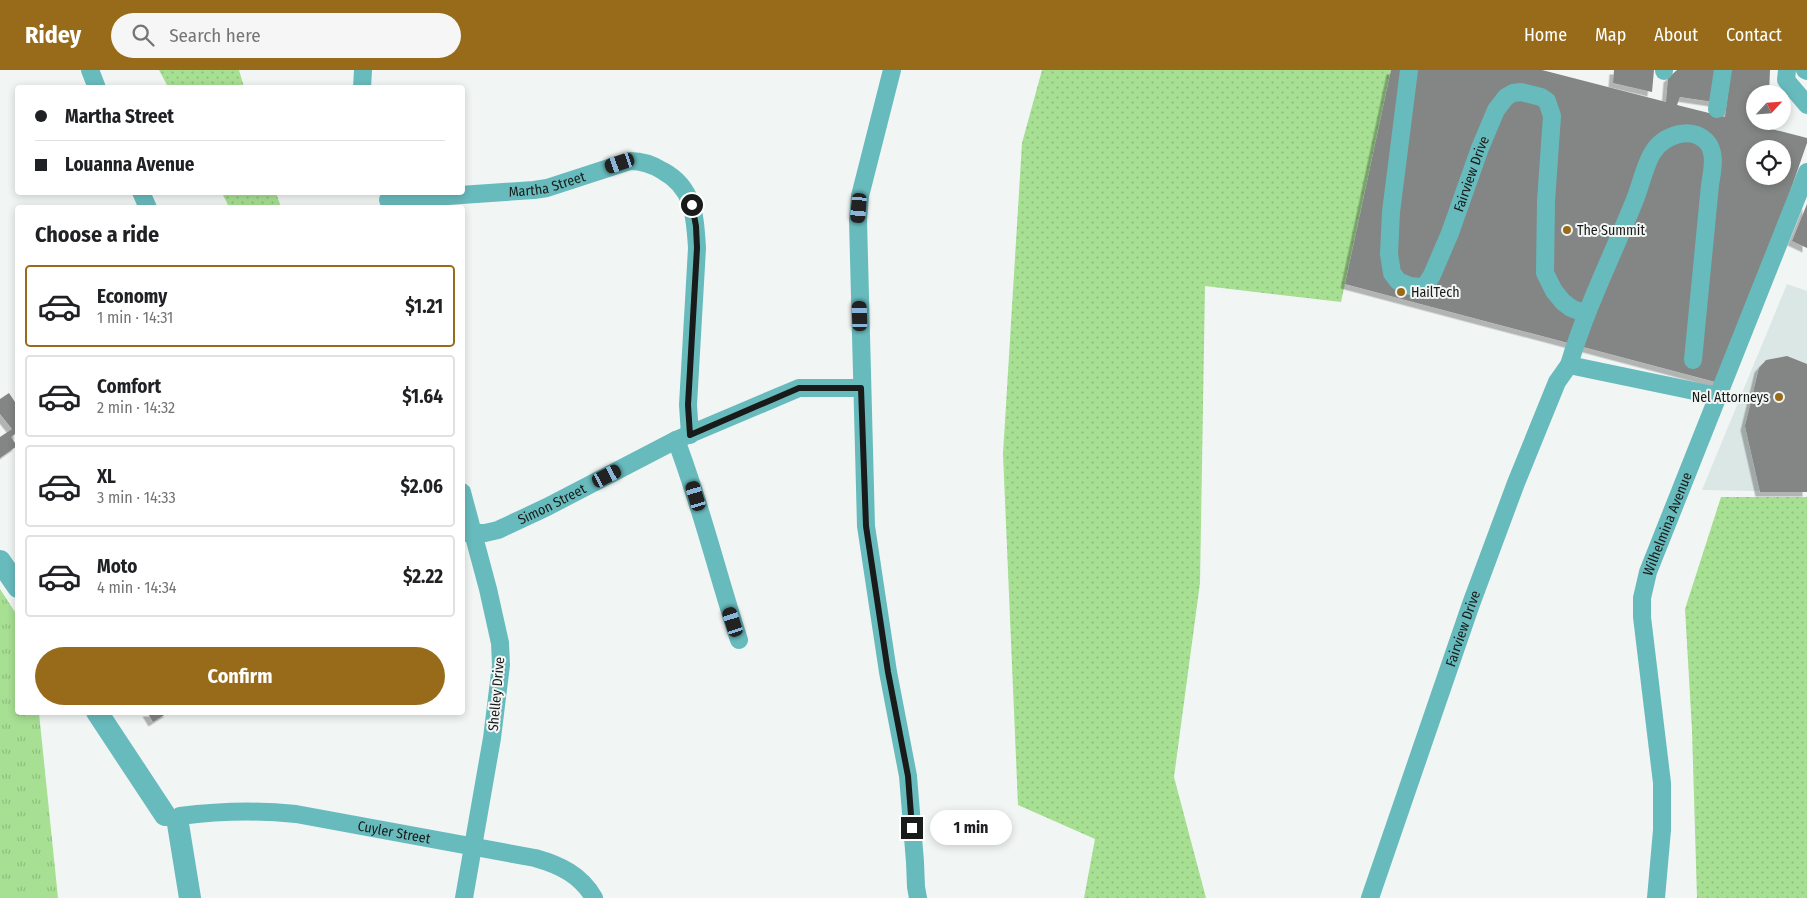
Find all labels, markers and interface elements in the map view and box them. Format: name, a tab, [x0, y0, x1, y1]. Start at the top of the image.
search box	[111, 13, 461, 58]
text: Ridey	[25, 21, 81, 49]
icon: search	[129, 21, 157, 49]
text: Search here	[169, 24, 261, 47]
text: Home	[1524, 24, 1567, 46]
text: Map	[1595, 24, 1626, 46]
text: About	[1654, 24, 1698, 46]
text: Contact	[1726, 24, 1782, 46]
north arrow	[1746, 85, 1791, 130]
map controls	[1746, 85, 1791, 185]
text: Martha Street	[65, 105, 174, 128]
street label: Fairview Drive	[1450, 133, 1493, 214]
button: locate	[1746, 140, 1791, 185]
car	[603, 151, 636, 175]
text: Louanna Avenue	[65, 153, 194, 176]
street label: Martha Street	[508, 168, 588, 201]
car	[850, 192, 867, 224]
route start	[681, 194, 703, 216]
text: Choose a ride	[35, 221, 159, 248]
place label: The Summit	[1577, 222, 1645, 239]
marker: The Summit	[1561, 224, 1573, 236]
icon: car	[37, 284, 82, 329]
place label: HailTech	[1411, 284, 1460, 301]
text: Economy	[97, 285, 167, 308]
marker: HailTech	[1395, 286, 1407, 298]
text: $1.21	[405, 295, 443, 318]
car	[851, 301, 868, 331]
text: 1 min · 14:31	[97, 308, 173, 327]
icon: car	[37, 374, 82, 419]
text: Comfort	[97, 375, 161, 398]
text: $1.64	[402, 385, 443, 408]
place label: Nel Attorneys	[1692, 389, 1769, 406]
marker: Nel Attorneys	[1773, 391, 1785, 403]
text: 2 min · 14:32	[97, 398, 175, 417]
car	[590, 463, 623, 489]
icon: car	[37, 464, 82, 509]
text: XL	[97, 465, 116, 488]
street label: Wilhelmina Avenue	[1639, 470, 1696, 578]
text: $2.06	[401, 475, 443, 498]
car	[684, 479, 707, 513]
street label: Simon Street	[515, 480, 589, 528]
text: 3 min · 14:33	[97, 488, 176, 507]
icon: car	[37, 554, 82, 599]
text: Moto	[97, 555, 137, 578]
text: $2.22	[403, 565, 443, 588]
text: 4 min · 14:34	[97, 578, 177, 597]
street label: Fairview Drive	[1442, 588, 1484, 669]
car	[721, 605, 744, 639]
button: Confirm	[35, 647, 445, 705]
street label: Shelley Drive	[485, 656, 508, 732]
callout: 1 min	[930, 810, 1012, 846]
route end	[901, 817, 923, 839]
street label: Cuyler Street	[356, 818, 432, 848]
text: 1 min	[954, 818, 988, 837]

